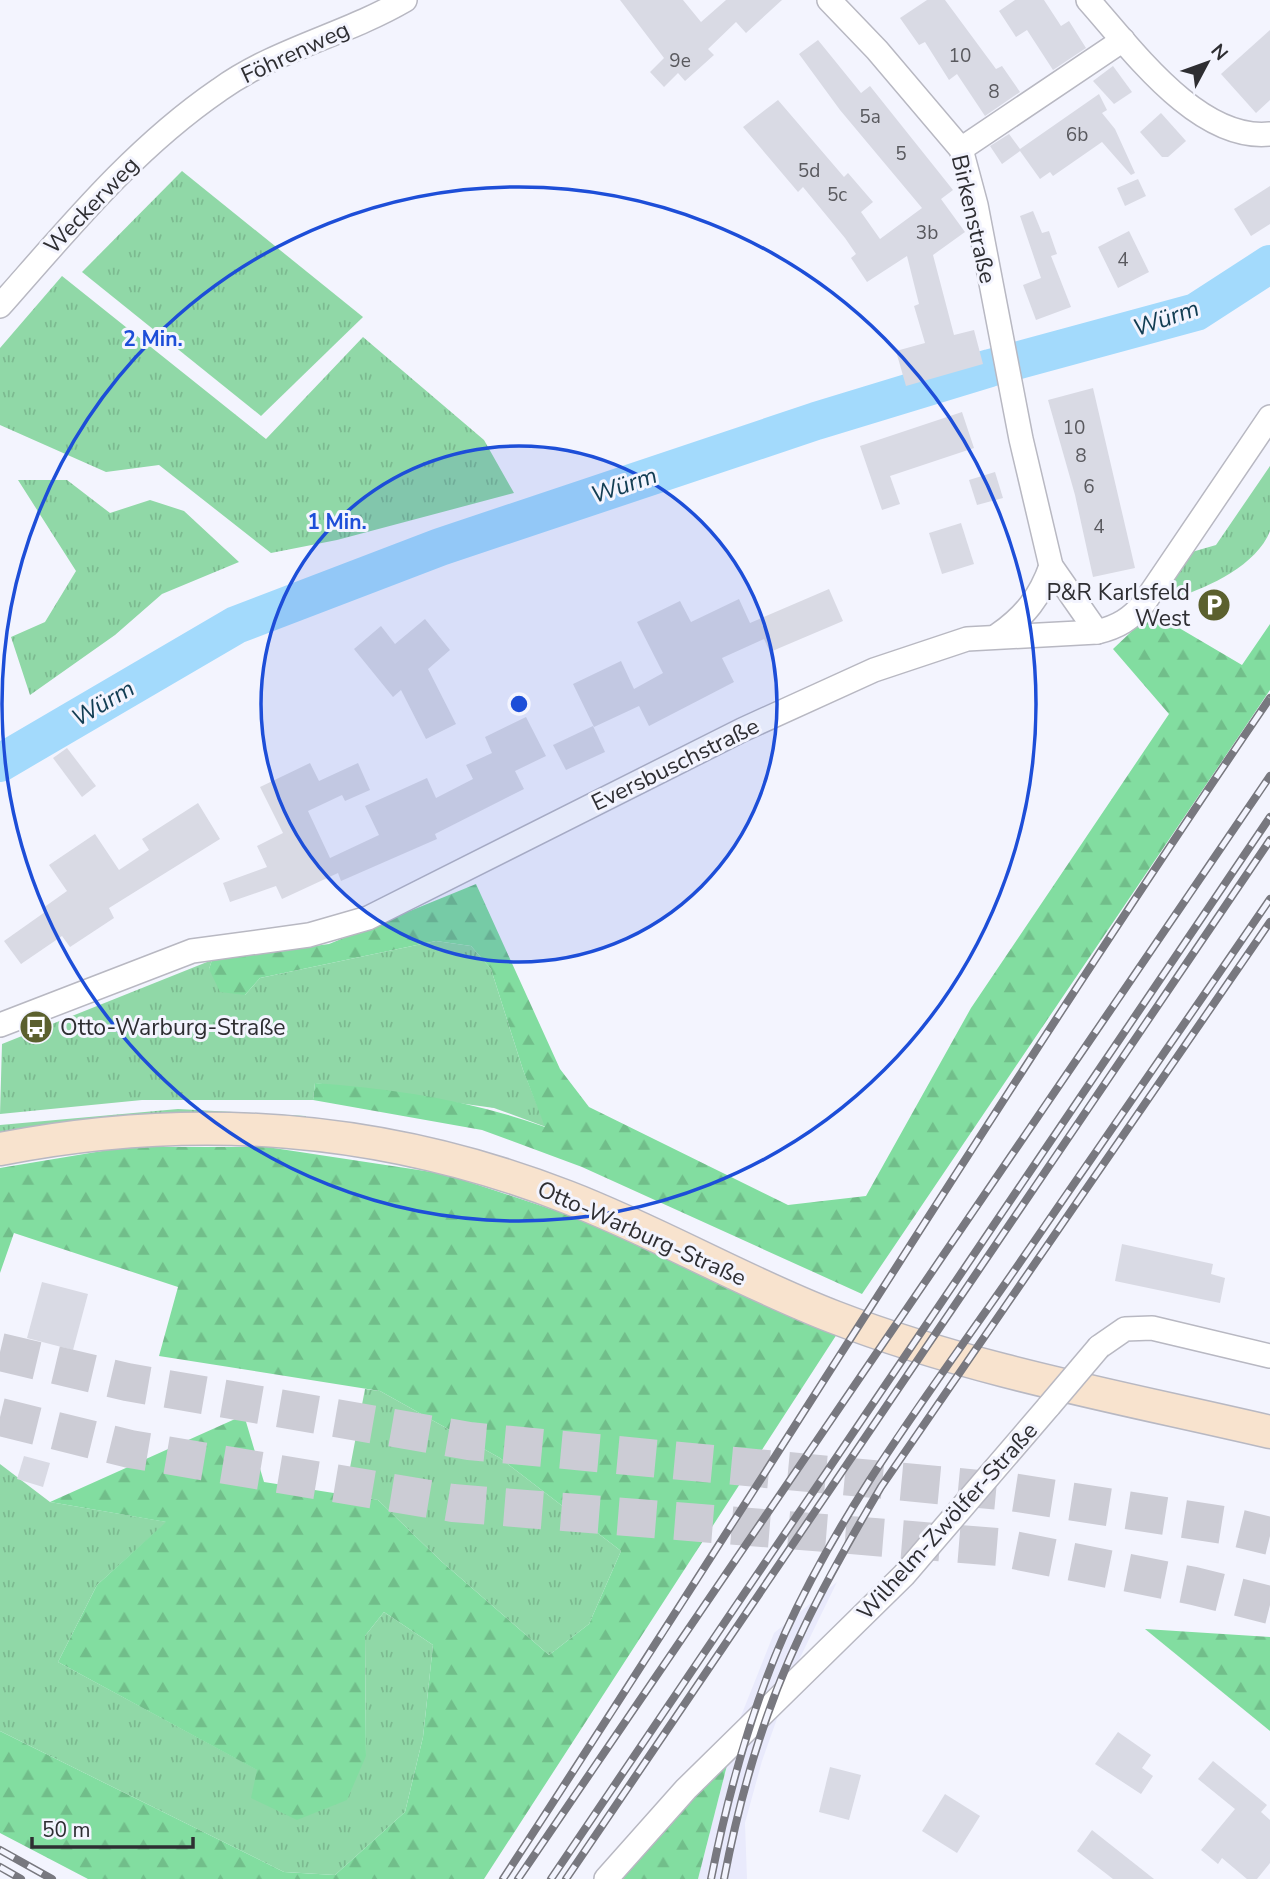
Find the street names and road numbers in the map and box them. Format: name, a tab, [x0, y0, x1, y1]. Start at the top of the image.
street label: Föhrenweg	[236, 14, 354, 91]
street label: Weckerweg	[37, 150, 146, 261]
street label: Birkenstraße	[944, 152, 1003, 287]
street label: Eversbuschstraße	[586, 710, 764, 819]
street label: Otto-Warburg-Straße	[532, 1173, 751, 1293]
street label: Wilhelm-Zwölfer-Straße	[850, 1416, 1045, 1627]

